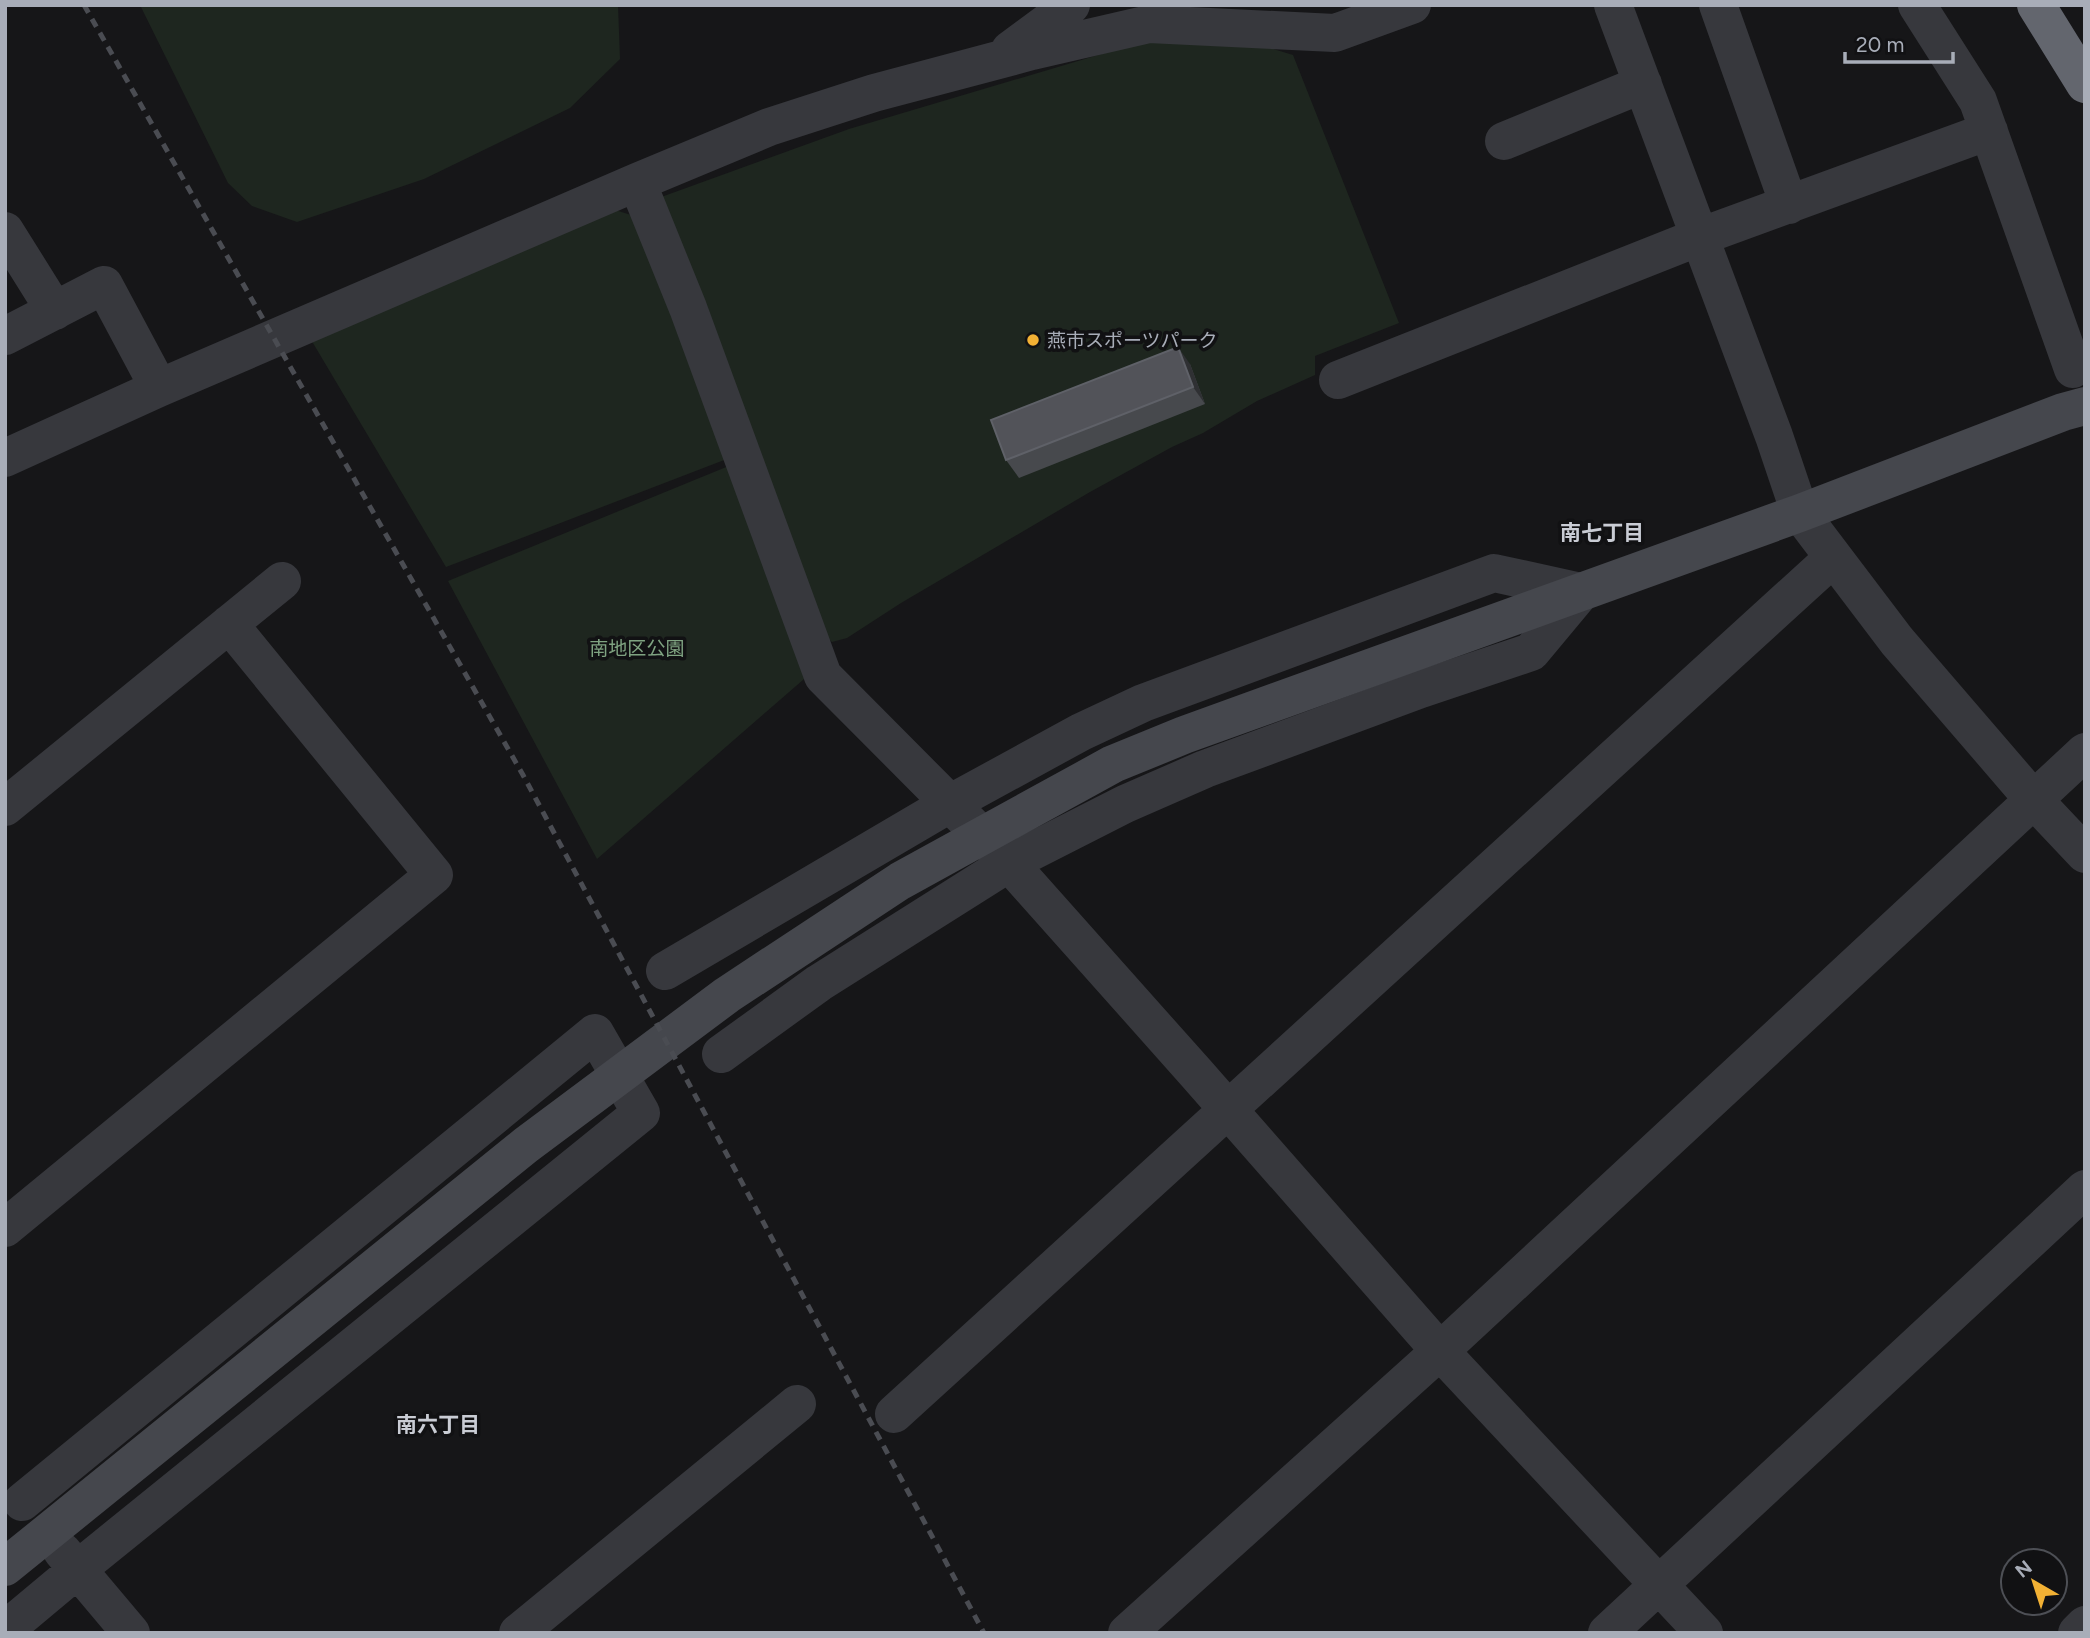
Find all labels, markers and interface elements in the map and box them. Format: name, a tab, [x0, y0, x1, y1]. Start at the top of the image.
scale bar	[1845, 21, 1954, 65]
text: 20 m	[1856, 32, 1904, 57]
place label: 燕市スポーツパーク	[1047, 329, 1218, 352]
marker: 燕市スポーツパーク	[1025, 332, 1041, 348]
district label: 南七丁目	[1560, 520, 1644, 545]
park label: 南地区公園	[589, 637, 685, 660]
district label: 南六丁目	[396, 1412, 480, 1437]
north arrow	[1999, 1547, 2069, 1617]
text: N	[2011, 1556, 2037, 1583]

